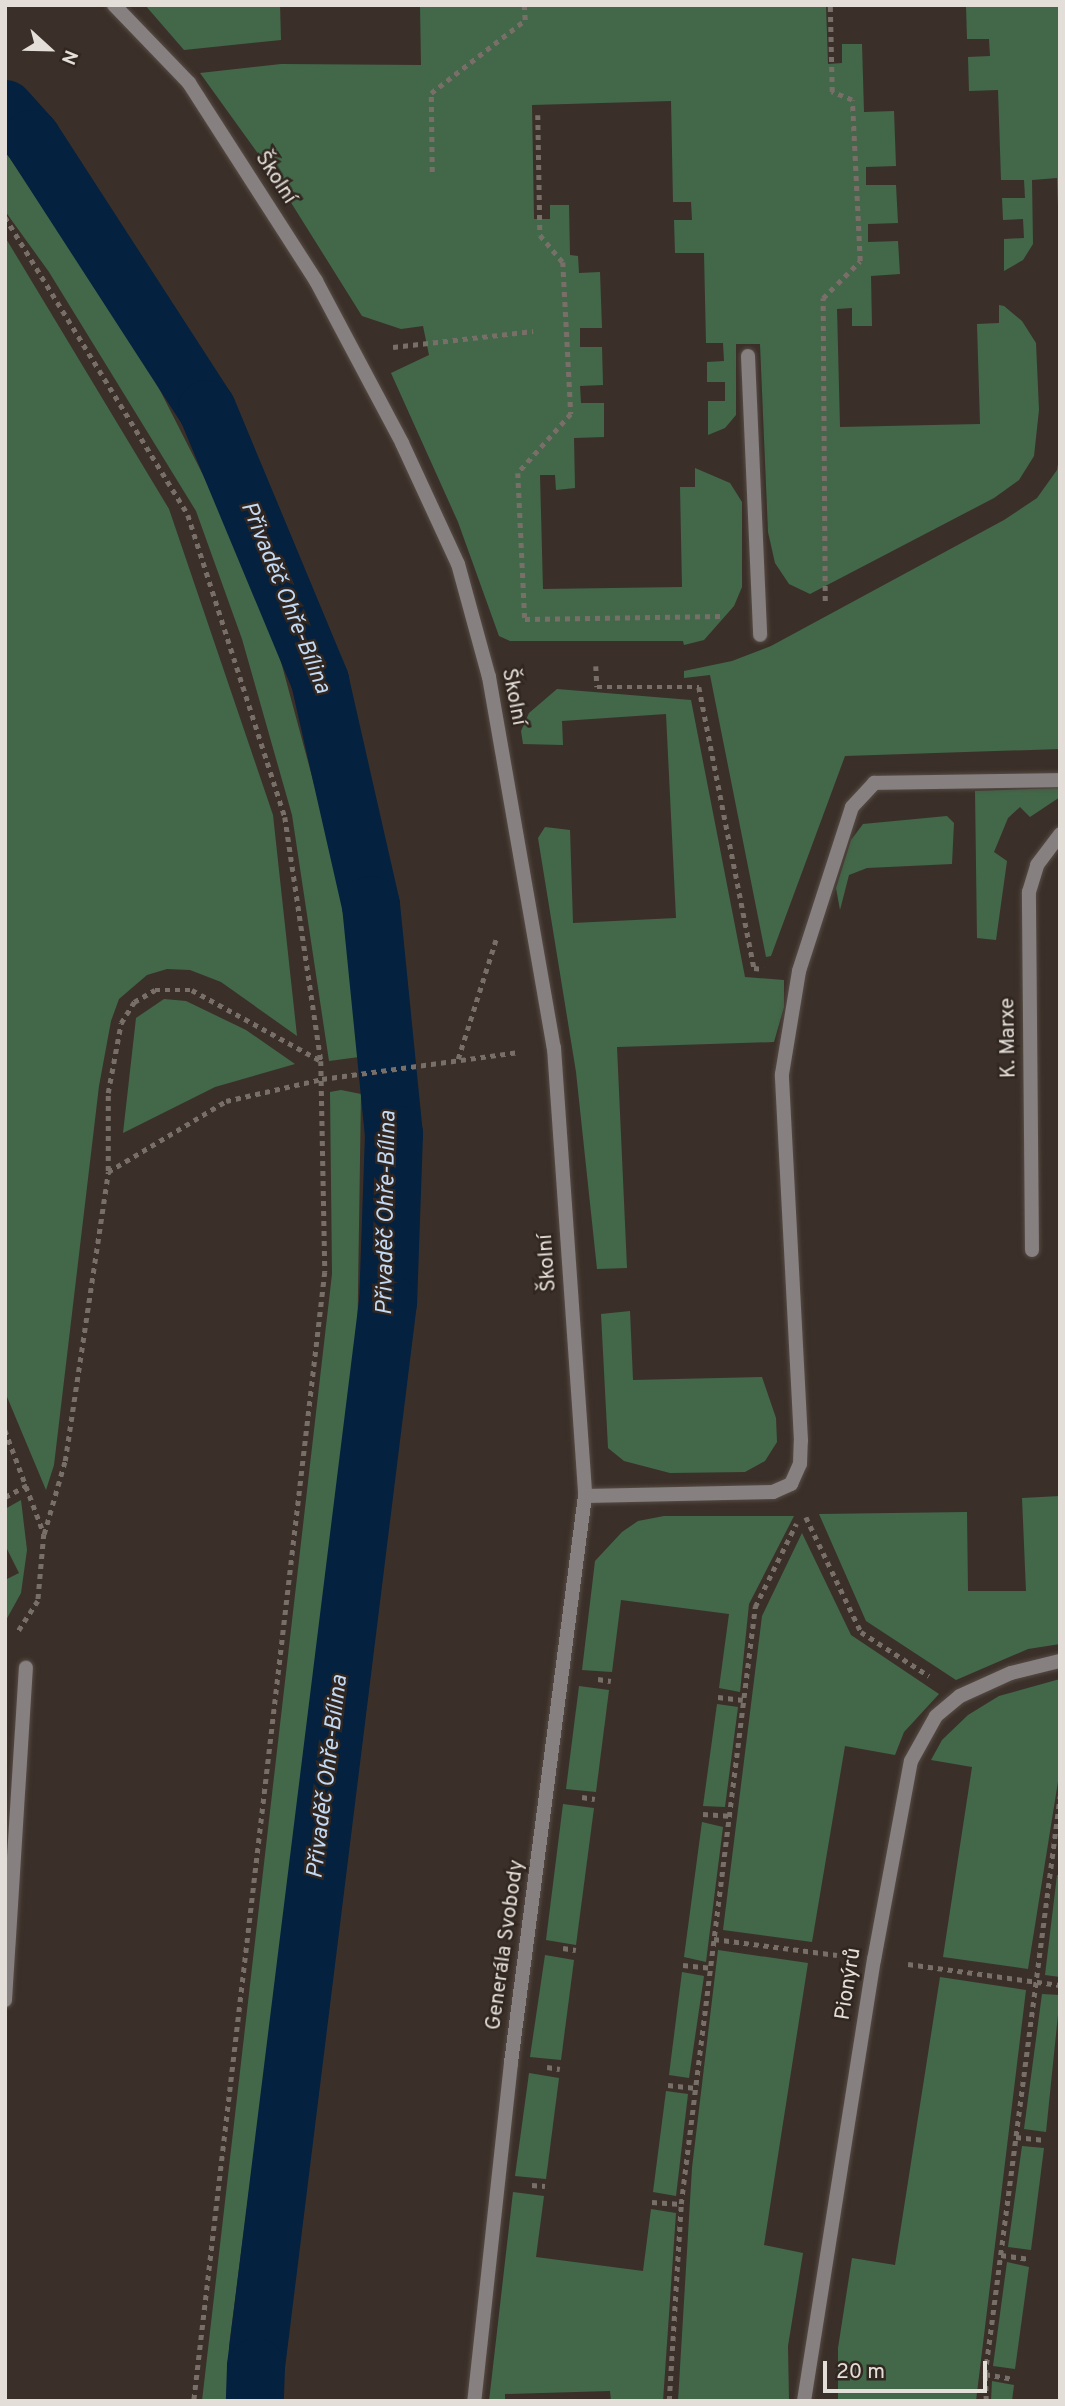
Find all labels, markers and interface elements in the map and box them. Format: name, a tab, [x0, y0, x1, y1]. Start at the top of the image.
north arrow	[14, 14, 84, 84]
text: N	[55, 46, 82, 68]
street label: Školní	[249, 147, 301, 209]
water label: Přivaděč Ohře-Bílina	[233, 498, 335, 698]
street label: Školní	[495, 666, 531, 728]
street label: K. Marxe	[996, 997, 1022, 1079]
water label: Přivaděč Ohře-Bílina	[372, 1110, 404, 1316]
street label: Školní	[533, 1233, 563, 1293]
water label: Přivaděč Ohře-Bílina	[303, 1674, 355, 1880]
street label: Generála Svobody	[482, 1858, 530, 2032]
street label: Pionýrů	[831, 1946, 867, 2022]
scale bar	[827, 2346, 992, 2390]
text: 20 m	[836, 2359, 885, 2386]

